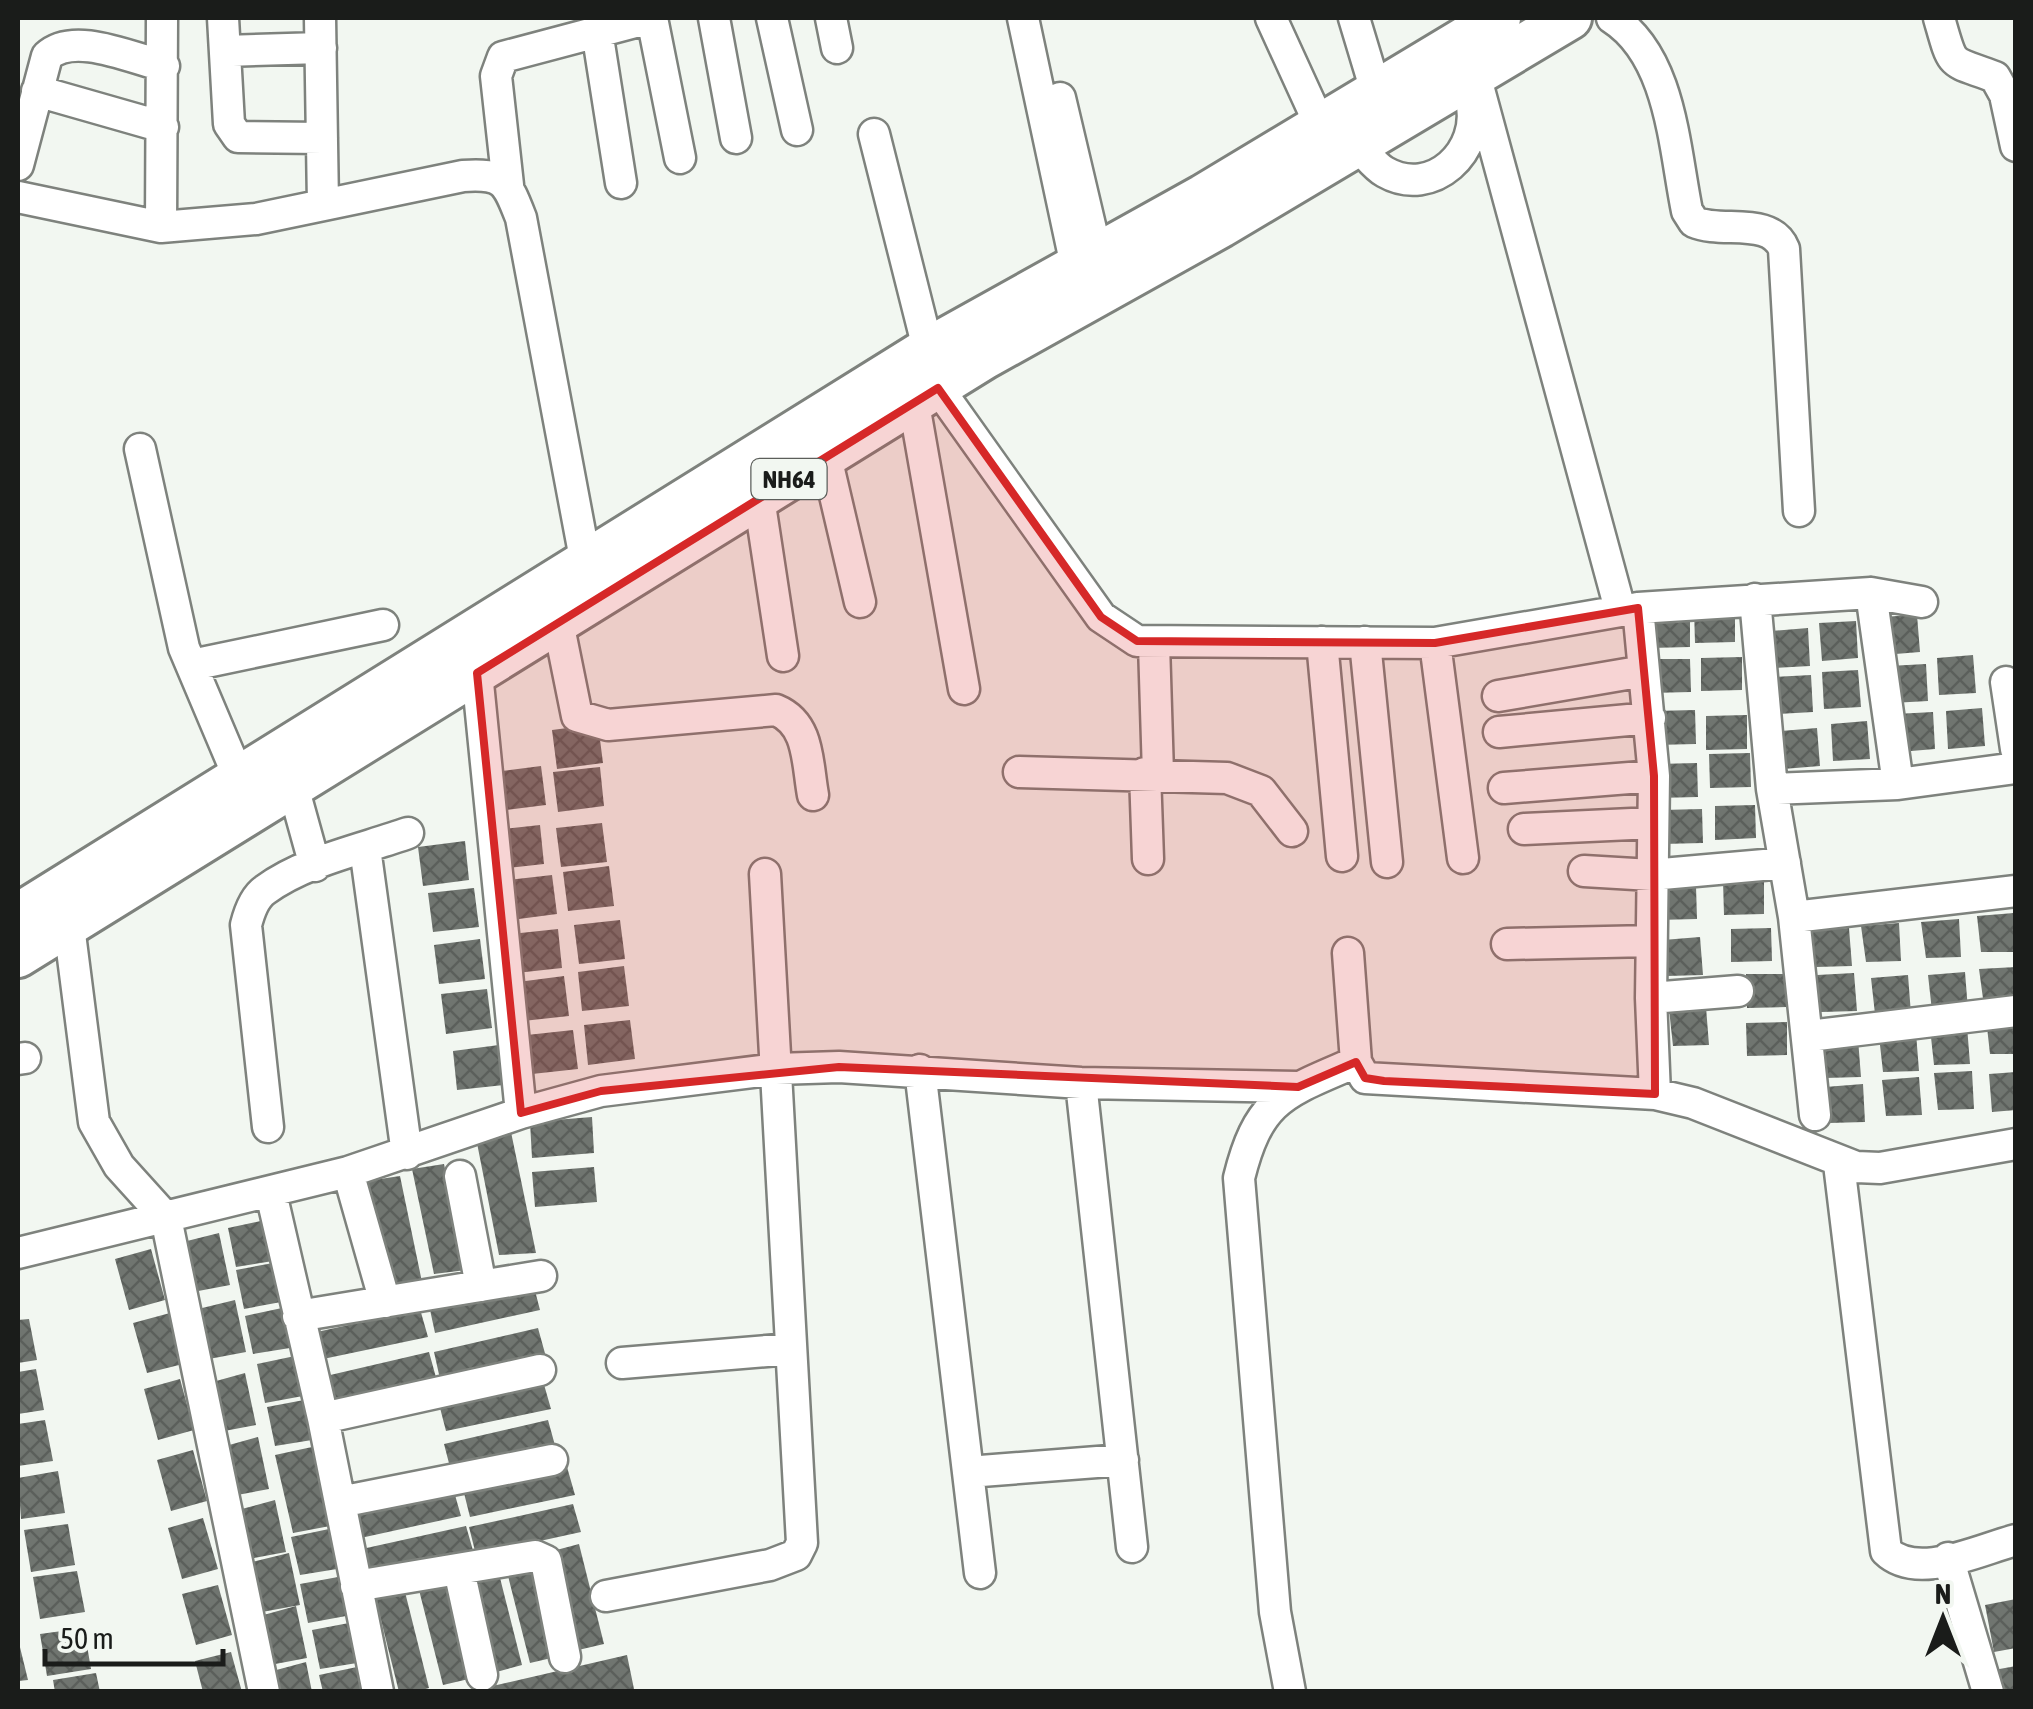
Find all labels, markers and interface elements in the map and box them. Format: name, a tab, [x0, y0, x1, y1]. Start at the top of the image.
road number: NH64	[752, 459, 826, 499]
north arrow	[1893, 1569, 1993, 1669]
text: N	[1935, 1578, 1951, 1610]
scale bar	[45, 1604, 222, 1666]
text: 50 m	[60, 1621, 114, 1655]

